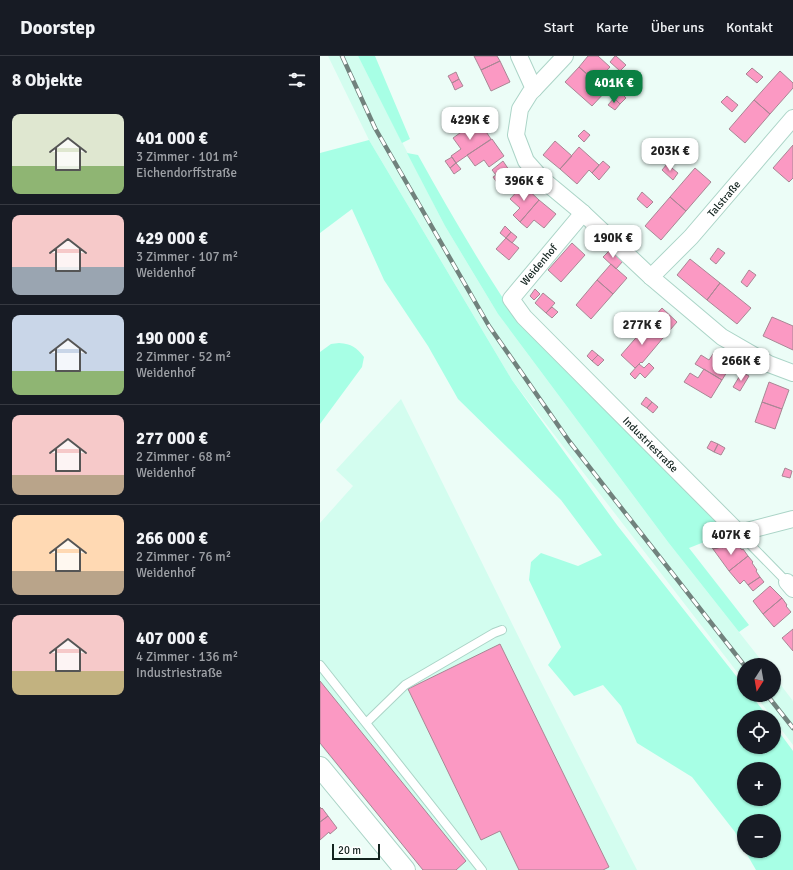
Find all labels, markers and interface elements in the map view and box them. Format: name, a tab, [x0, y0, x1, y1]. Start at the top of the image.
text: Doorstep	[20, 16, 95, 40]
text: Start	[544, 19, 574, 36]
text: Karte	[596, 19, 629, 36]
text: Über uns	[651, 19, 704, 36]
text: Kontakt	[726, 19, 773, 36]
icon: filters	[286, 69, 308, 91]
text: 8 Objekte	[12, 70, 83, 91]
pin: 401K €	[581, 70, 647, 104]
text: 401K €	[594, 75, 634, 91]
pin: 429K €	[437, 107, 503, 141]
text: 429K €	[450, 112, 490, 128]
text: 401 000 €	[136, 128, 208, 149]
icon: home	[44, 130, 92, 178]
pin: 203K €	[637, 138, 703, 172]
text: 203K €	[650, 143, 690, 159]
text: 3 Zimmer · 101 m²	[136, 149, 238, 165]
text: Eichendorffstraße	[136, 165, 237, 181]
pin: 396K €	[491, 168, 557, 202]
text: 396K €	[504, 173, 544, 189]
street label: Talstraße	[705, 178, 743, 220]
pin: 190K €	[580, 225, 646, 259]
text: 429 000 €	[136, 228, 208, 249]
text: 190K €	[593, 230, 633, 246]
icon: home	[44, 231, 92, 279]
street label: Weidenhof	[518, 241, 561, 288]
text: 3 Zimmer · 107 m²	[136, 249, 238, 265]
text: Weidenhof	[136, 265, 195, 281]
pin: 277K €	[609, 312, 675, 346]
text: 277K €	[622, 317, 662, 333]
text: 190 000 €	[136, 328, 208, 349]
icon: home	[44, 331, 92, 379]
pin: 266K €	[708, 348, 774, 382]
text: 2 Zimmer · 52 m²	[136, 349, 231, 365]
text: 266K €	[721, 353, 761, 369]
text: Weidenhof	[136, 365, 195, 381]
street label: Industriestraße	[620, 414, 681, 475]
text: 277 000 €	[136, 428, 208, 449]
icon: home	[44, 431, 92, 479]
text: 2 Zimmer · 68 m²	[136, 449, 231, 465]
text: Weidenhof	[136, 465, 195, 481]
pin: 407K €	[698, 522, 764, 556]
text: 407K €	[711, 527, 751, 543]
text: 266 000 €	[136, 528, 208, 549]
icon: home	[44, 531, 92, 579]
text: 2 Zimmer · 76 m²	[136, 549, 231, 565]
text: Weidenhof	[136, 565, 195, 581]
text: 407 000 €	[136, 628, 208, 649]
icon: home	[44, 631, 92, 679]
text: 4 Zimmer · 136 m²	[136, 649, 238, 665]
north arrow	[737, 658, 781, 702]
map controls	[737, 658, 781, 858]
text: Industriestraße	[136, 665, 222, 681]
button: locate	[737, 710, 781, 754]
button: +	[737, 762, 781, 806]
button: −	[737, 814, 781, 858]
scale bar	[332, 842, 380, 861]
text: 20 m	[338, 844, 361, 857]

